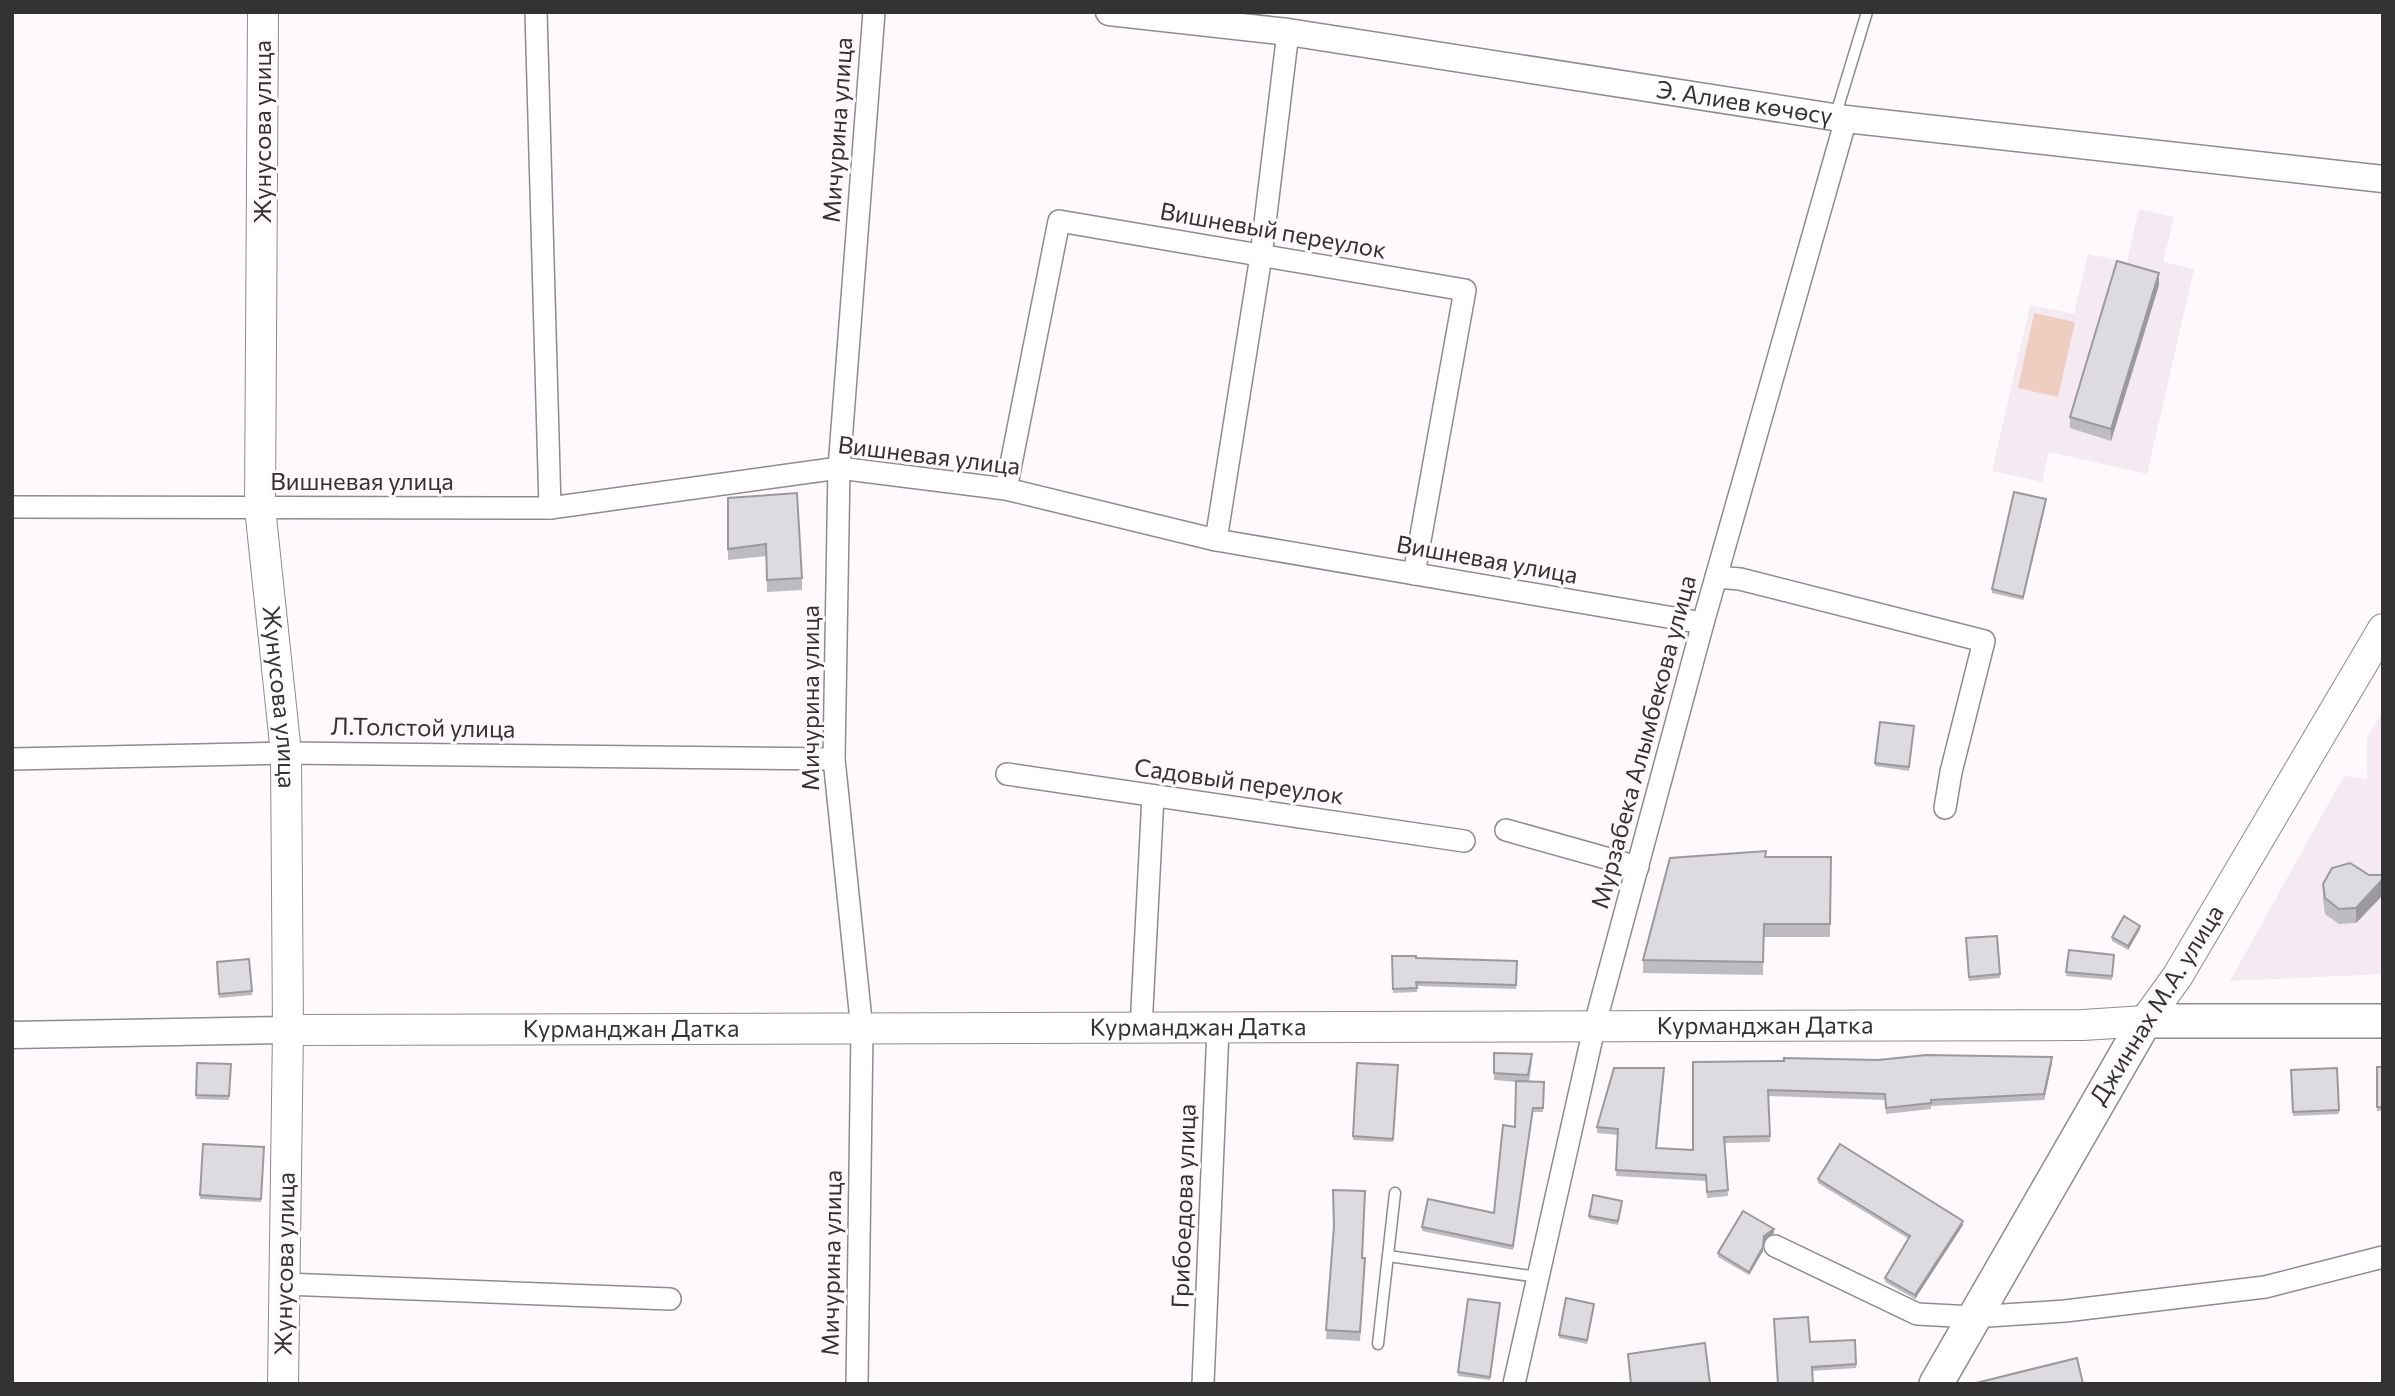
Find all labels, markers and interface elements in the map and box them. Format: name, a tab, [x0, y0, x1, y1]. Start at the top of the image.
street label: Мичурина улица	[816, 36, 857, 224]
street label: Жунусова улица	[247, 40, 276, 224]
street label: Э. Алиев көчөсү	[1654, 74, 1835, 130]
street label: Вишневый переулок	[1158, 195, 1389, 264]
street label: Вишневая улица	[836, 429, 1022, 480]
street label: Вишневая улица	[270, 466, 454, 495]
street label: Вишневая улица	[1394, 528, 1580, 589]
street label: Мурзабека Алымбекова улица	[1584, 572, 1701, 911]
street label: Жунусова улица	[257, 604, 302, 789]
street label: Мичурина улица	[795, 605, 824, 791]
street label: Л.Толстой улица	[330, 710, 516, 743]
street label: Садовый переулок	[1133, 751, 1346, 810]
street label: Джиннах М.А. улица	[2083, 899, 2229, 1109]
street label: Курманджан Датка	[1657, 1010, 1873, 1039]
street label: Курманджан Датка	[1090, 1011, 1306, 1041]
street label: Курманджан Датка	[523, 1013, 739, 1042]
street label: Грибоедова улица	[1164, 1103, 1201, 1309]
street label: Мичурина улица	[814, 1170, 847, 1356]
street label: Жунусова улица	[267, 1172, 300, 1356]

